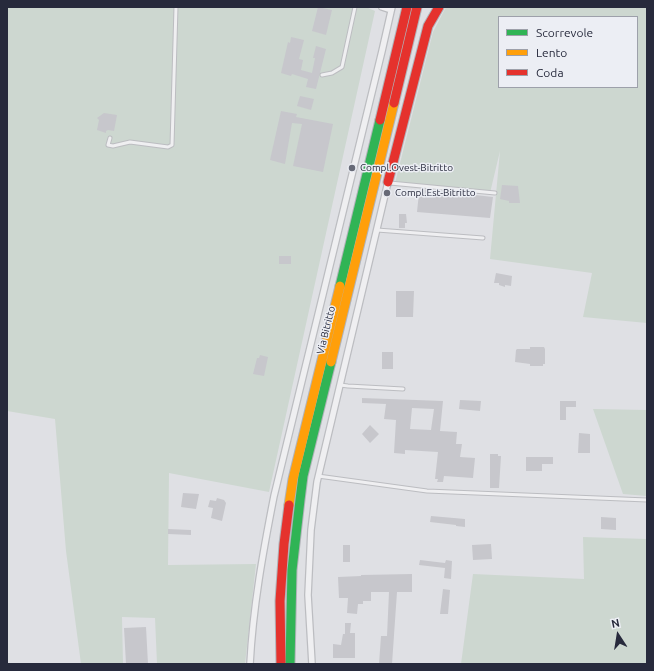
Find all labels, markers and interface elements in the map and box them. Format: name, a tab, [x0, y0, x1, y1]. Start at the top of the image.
legend	[498, 16, 638, 88]
text: Scorrevole	[536, 26, 593, 39]
text: Lento	[536, 46, 567, 59]
text: Coda	[536, 66, 564, 79]
place label: Compl.Ovest-Bitritto	[360, 162, 453, 174]
marker: Compl.Ovest-Bitritto	[347, 163, 357, 173]
place label: Compl.Est-Bitritto	[395, 187, 476, 199]
marker: Compl.Est-Bitritto	[382, 188, 392, 198]
street label: Via Bitritto	[314, 305, 338, 355]
north arrow	[598, 615, 638, 655]
text: N	[610, 617, 621, 630]

